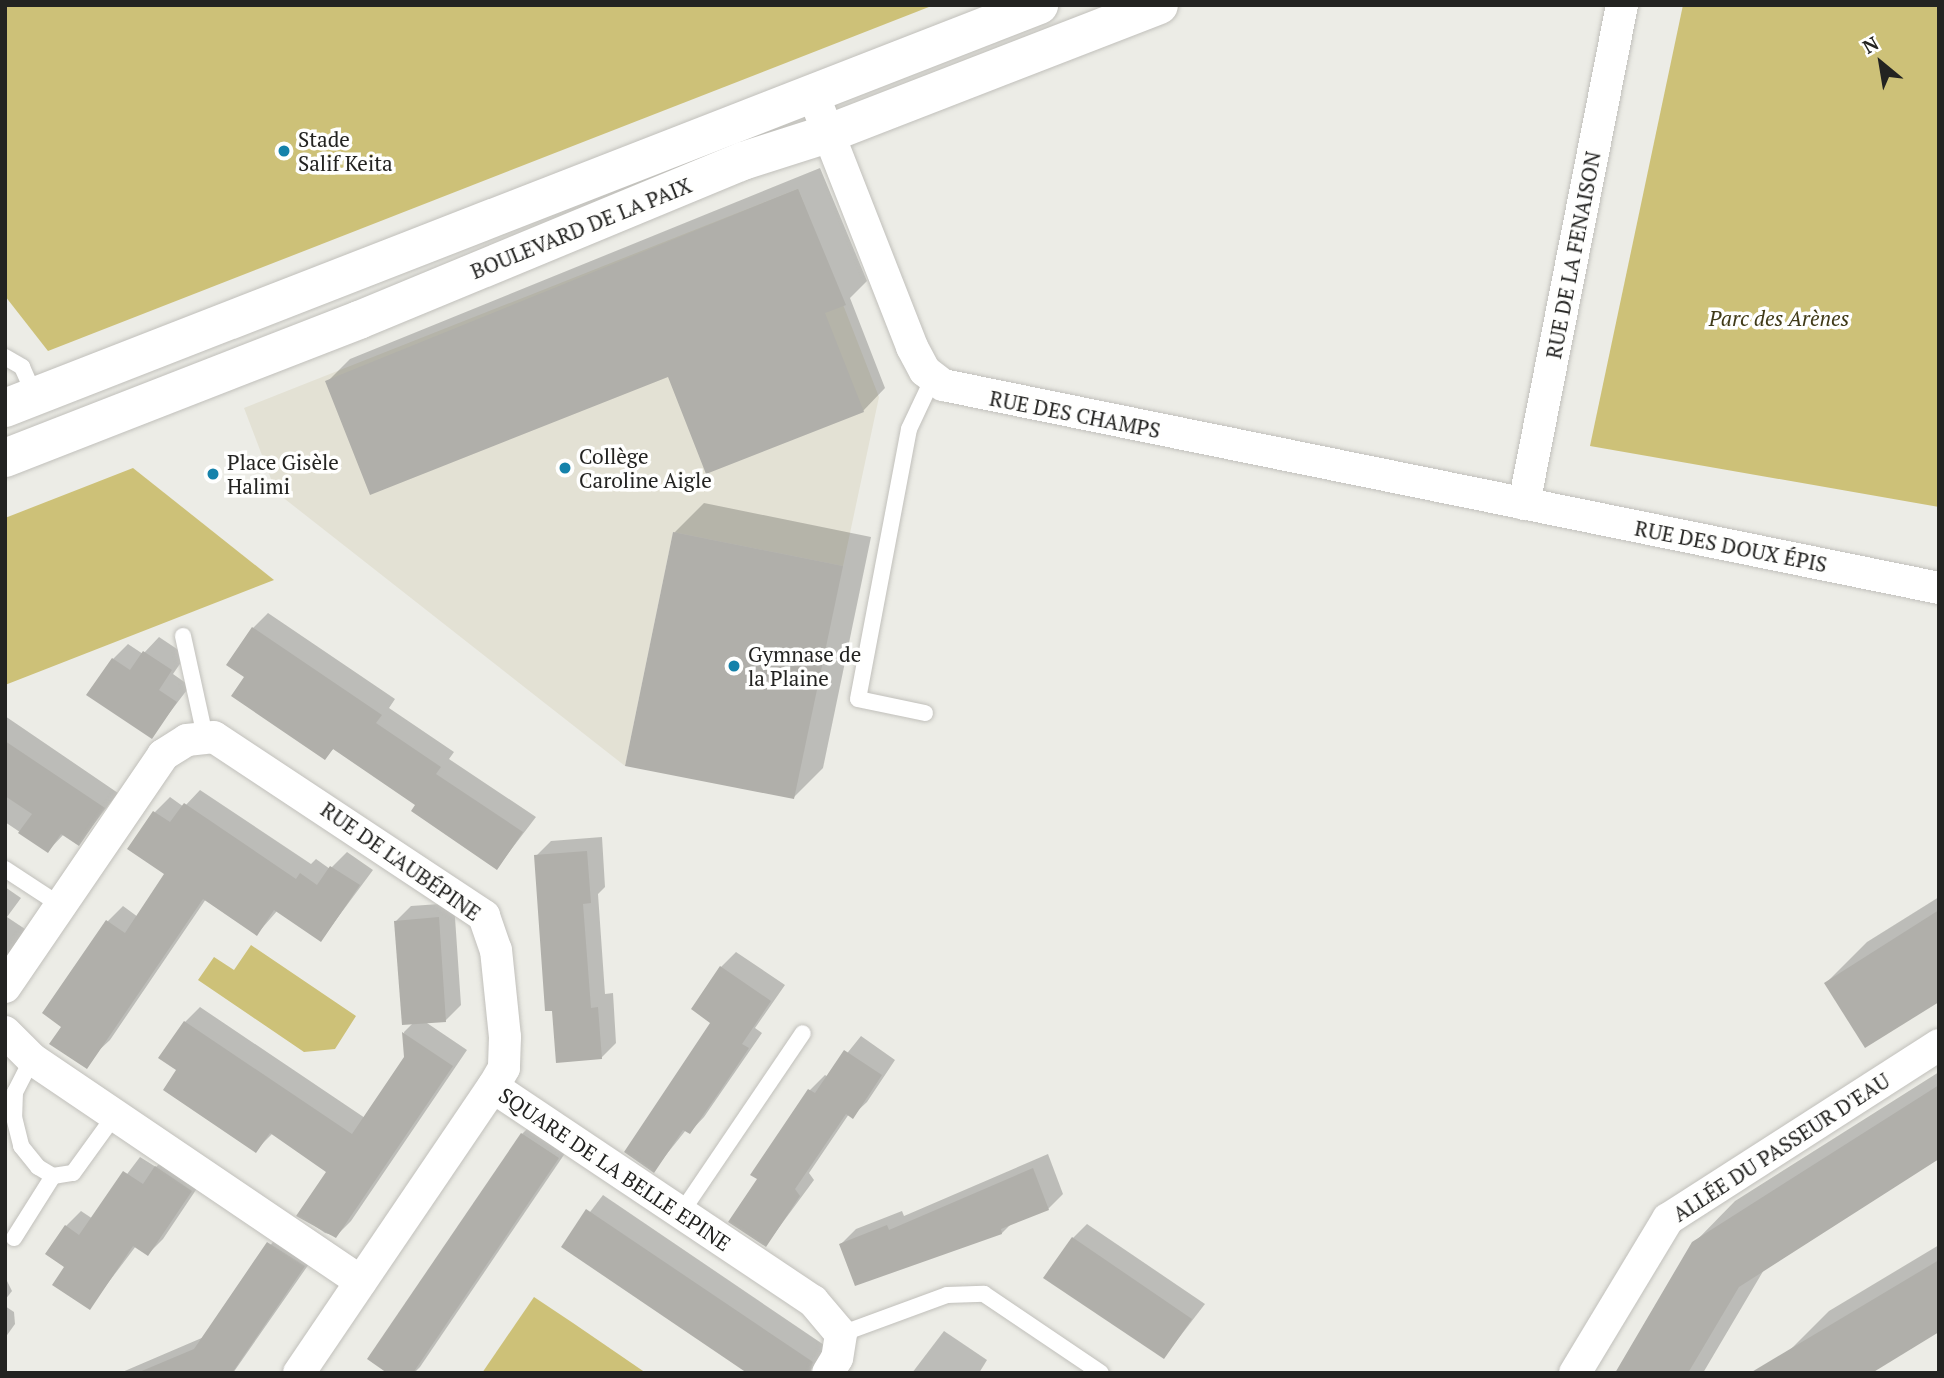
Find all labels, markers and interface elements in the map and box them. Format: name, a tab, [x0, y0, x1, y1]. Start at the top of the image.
north arrow	[1846, 28, 1916, 98]
text: N	[1858, 30, 1883, 59]
place label: Stade Salif Keita	[298, 126, 393, 176]
marker: Stade Salif Keita	[276, 143, 292, 159]
street label: RUE DE LA FENAISON	[1541, 149, 1605, 361]
street label: BOULEVARD DE LA PAIX	[467, 172, 695, 284]
park label: Parc des Arènes	[1708, 305, 1850, 331]
street label: RUE DES CHAMPS	[987, 385, 1163, 443]
place label: Collège Caroline Aigle	[579, 443, 712, 493]
place label: Place Gisèle Halimi	[227, 449, 339, 499]
marker: Collège Caroline Aigle	[557, 460, 573, 476]
marker: Place Gisèle Halimi	[205, 466, 221, 482]
street label: RUE DES DOUX ÉPIS	[1633, 515, 1829, 577]
place label: Gymnase de la Plaine	[748, 641, 861, 691]
marker: Gymnase de la Plaine	[726, 658, 742, 674]
street label: RUE DE L'AUBÉPINE	[316, 796, 486, 926]
street label: ALLÉE DU PASSEUR D'EAU	[1668, 1067, 1894, 1227]
street label: SQUARE DE LA BELLE EPINE	[494, 1082, 736, 1256]

